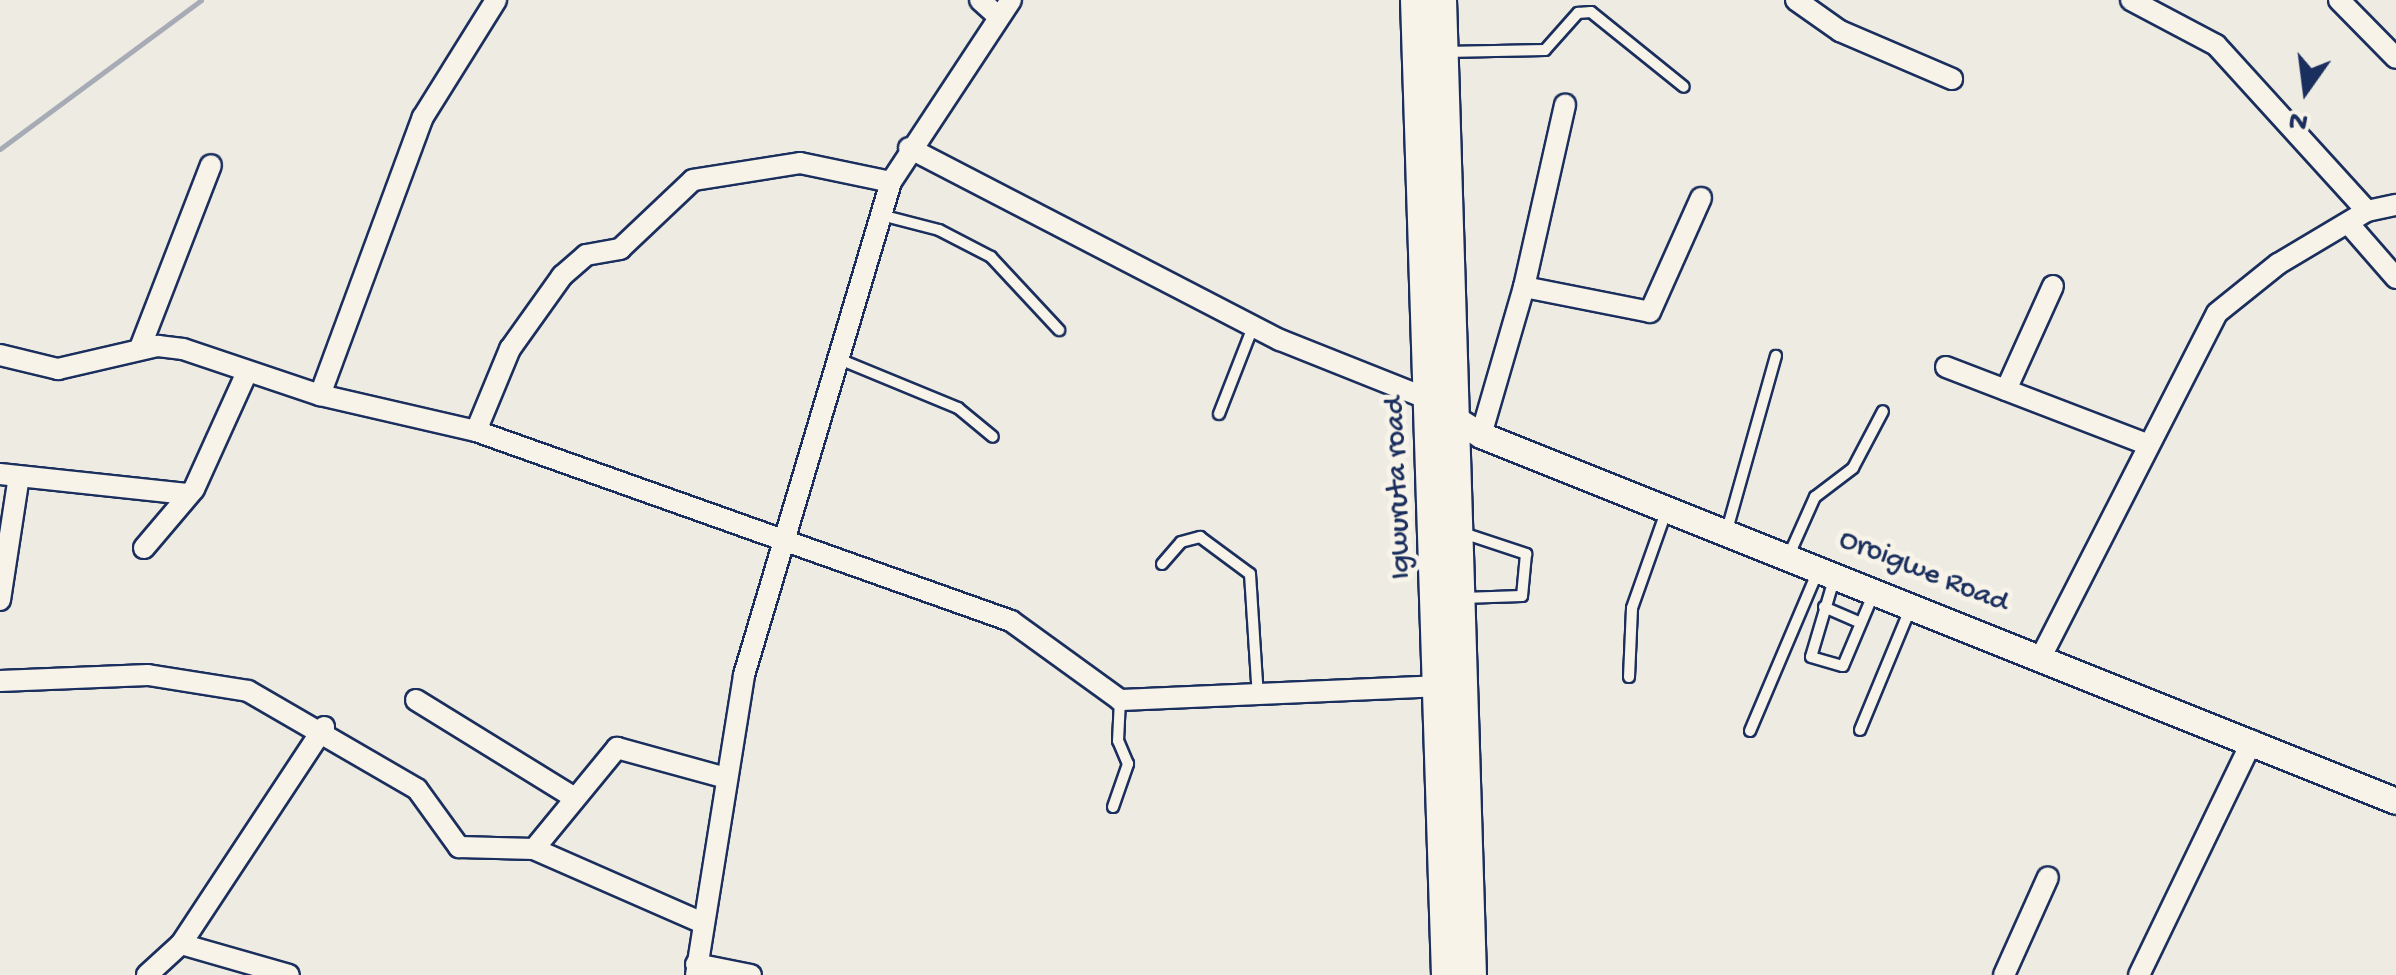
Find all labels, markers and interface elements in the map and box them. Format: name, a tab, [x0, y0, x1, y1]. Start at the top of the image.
north arrow	[2256, 40, 2356, 140]
text: N	[2286, 101, 2311, 138]
street label: Igwuruta road	[1379, 396, 1421, 580]
street label: Oroigwe Road	[1833, 523, 2013, 623]

